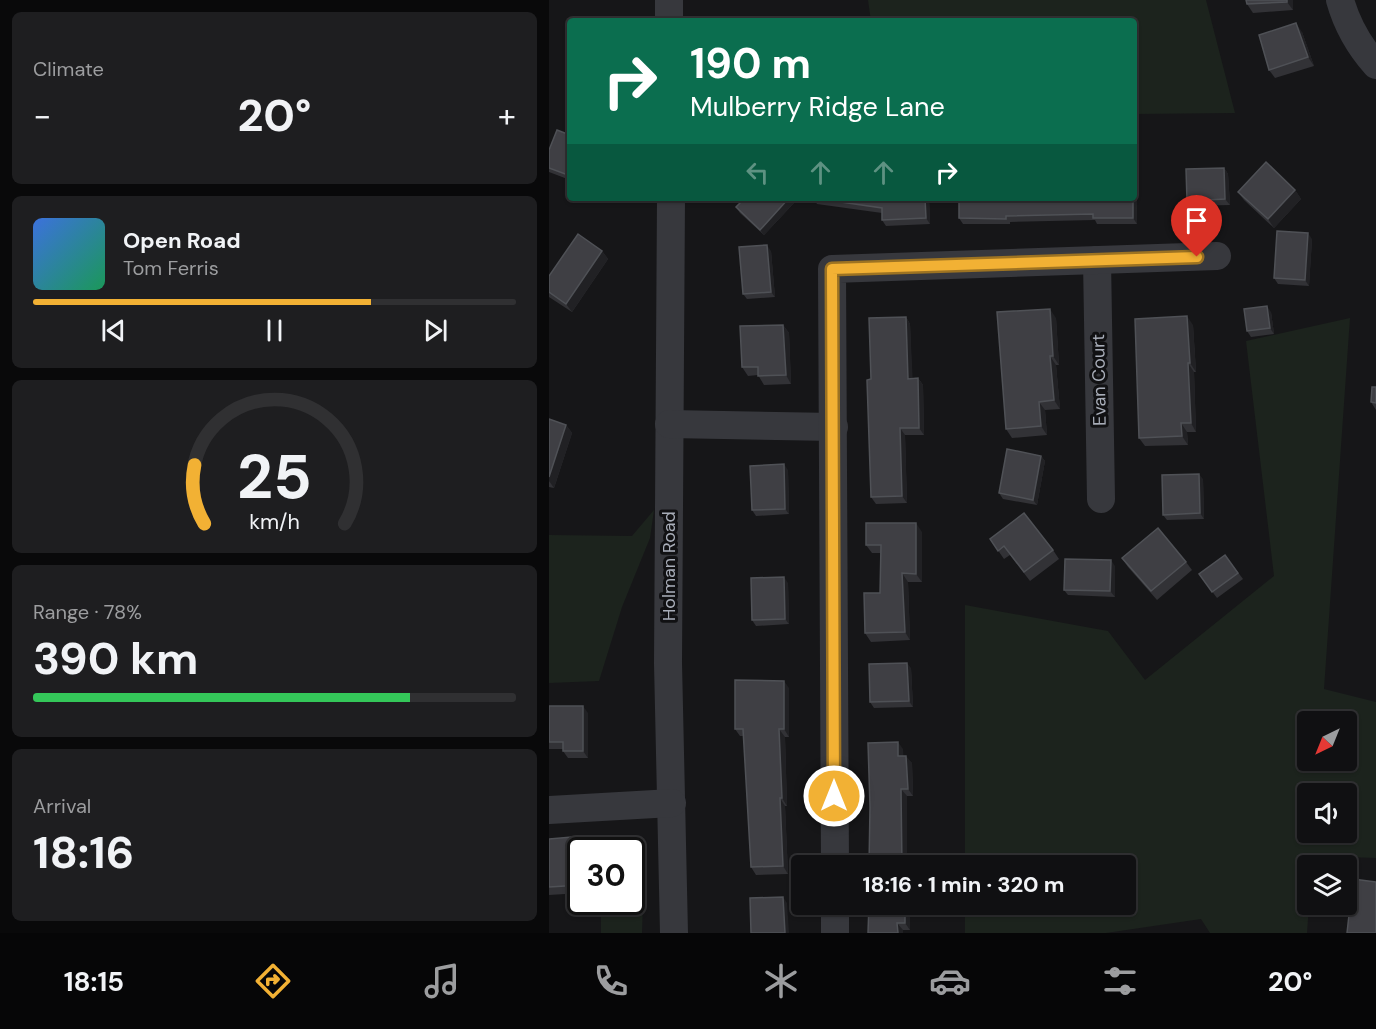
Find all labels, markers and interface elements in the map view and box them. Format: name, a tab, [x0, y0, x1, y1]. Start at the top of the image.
text: 190 m	[690, 36, 811, 91]
icon: right	[591, 42, 669, 120]
text: Climate	[33, 56, 104, 82]
text: 20°	[238, 86, 311, 145]
text: Mulberry Ridge Lane	[690, 89, 945, 124]
text: −	[33, 94, 51, 137]
text: +	[498, 94, 516, 137]
icon: left	[741, 156, 774, 189]
icon: ahead	[804, 156, 837, 189]
icon: ahead	[867, 156, 900, 189]
icon: right	[930, 156, 963, 189]
pin	[1171, 195, 1222, 257]
icon: arrive	[1180, 204, 1213, 237]
text: Open Road	[123, 226, 241, 255]
text: Tom Ferris	[123, 255, 219, 281]
icon: previous	[97, 314, 130, 347]
icon: pause	[258, 314, 291, 347]
icon: next	[419, 314, 452, 347]
street label: Evan Court	[1086, 334, 1112, 426]
text: 25	[237, 436, 312, 517]
text: km/h	[249, 508, 300, 536]
street label: Holman Road	[657, 511, 681, 621]
text: Range · 78%	[33, 599, 142, 625]
text: 390 km	[33, 629, 198, 688]
north arrow	[1297, 711, 1357, 771]
map controls	[1297, 711, 1357, 915]
position arrow	[802, 764, 866, 828]
button: sound	[1297, 783, 1357, 843]
text: Arrival	[33, 793, 91, 819]
text: 18:16	[33, 823, 134, 882]
speed limit sign: 30	[567, 837, 645, 915]
button: layers	[1297, 855, 1357, 915]
text: 18:16 · 1 min · 320 m	[863, 870, 1064, 899]
icon: directions	[252, 960, 294, 1002]
icon: music	[421, 960, 463, 1002]
icon: phone	[590, 960, 632, 1002]
icon: climate	[760, 960, 802, 1002]
icon: car	[929, 960, 971, 1002]
icon: filters	[1099, 960, 1141, 1002]
text: 18:15	[64, 964, 124, 999]
text: 20°	[1268, 964, 1312, 999]

